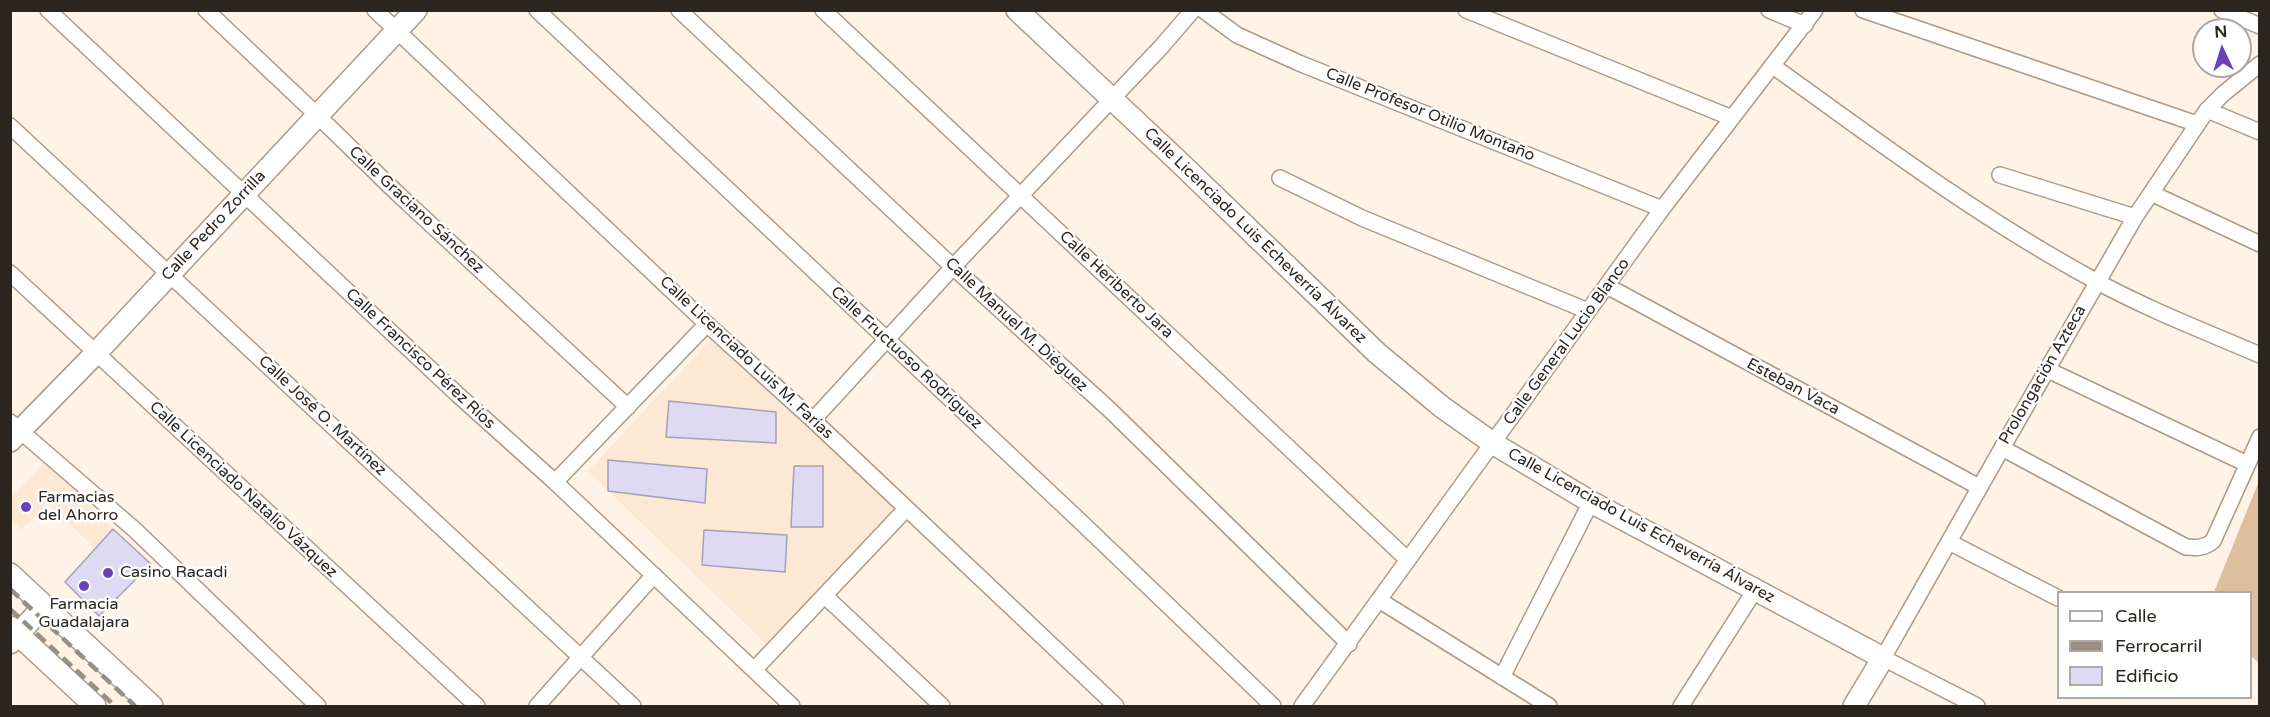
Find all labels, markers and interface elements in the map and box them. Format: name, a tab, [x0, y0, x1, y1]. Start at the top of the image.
north arrow	[2192, 18, 2252, 78]
text: N	[2214, 22, 2228, 42]
street label: Calle Profesor Otilio Montaño	[1323, 64, 1537, 166]
street label: Calle Licenciado Luis Echeverría Álvarez	[1140, 124, 1370, 348]
street label: Calle Graciano Sánchez	[345, 142, 487, 278]
street label: Calle Pedro Zorrilla	[158, 167, 270, 285]
street label: Calle Heriberto Jara	[1055, 227, 1177, 343]
street label: Calle Manuel M. Diéguez	[941, 254, 1091, 396]
street label: Calle General Lucio Blanco	[1500, 255, 1634, 429]
street label: Calle Licenciado Luis M. Farías	[655, 273, 837, 443]
street label: Calle Fructuoso Rodríguez	[826, 283, 986, 433]
street label: Calle Francisco Pérez Ríos	[341, 285, 499, 433]
street label: Prolongación Azteca	[1995, 302, 2091, 448]
street label: Calle José O. Martínez	[254, 352, 390, 480]
street label: Esteban Vaca	[1743, 354, 1843, 420]
street label: Calle Licenciado Natalio Vázquez	[145, 398, 341, 582]
street label: Calle Licenciado Luis Echeverría Álvarez	[1504, 444, 1778, 608]
place label: Farmacias del Ahorro	[38, 488, 118, 526]
marker: Farmacias del Ahorro	[19, 500, 33, 514]
place label: Casino Racadi	[120, 563, 227, 583]
marker: Casino Racadi	[101, 566, 115, 580]
marker: Farmacia Guadalajara	[77, 579, 91, 593]
legend	[2057, 591, 2252, 699]
place label: Farmacia Guadalajara	[38, 595, 130, 633]
text: Calle	[2115, 605, 2157, 627]
text: Ferrocarril	[2115, 635, 2202, 657]
text: Edificio	[2115, 665, 2179, 687]

